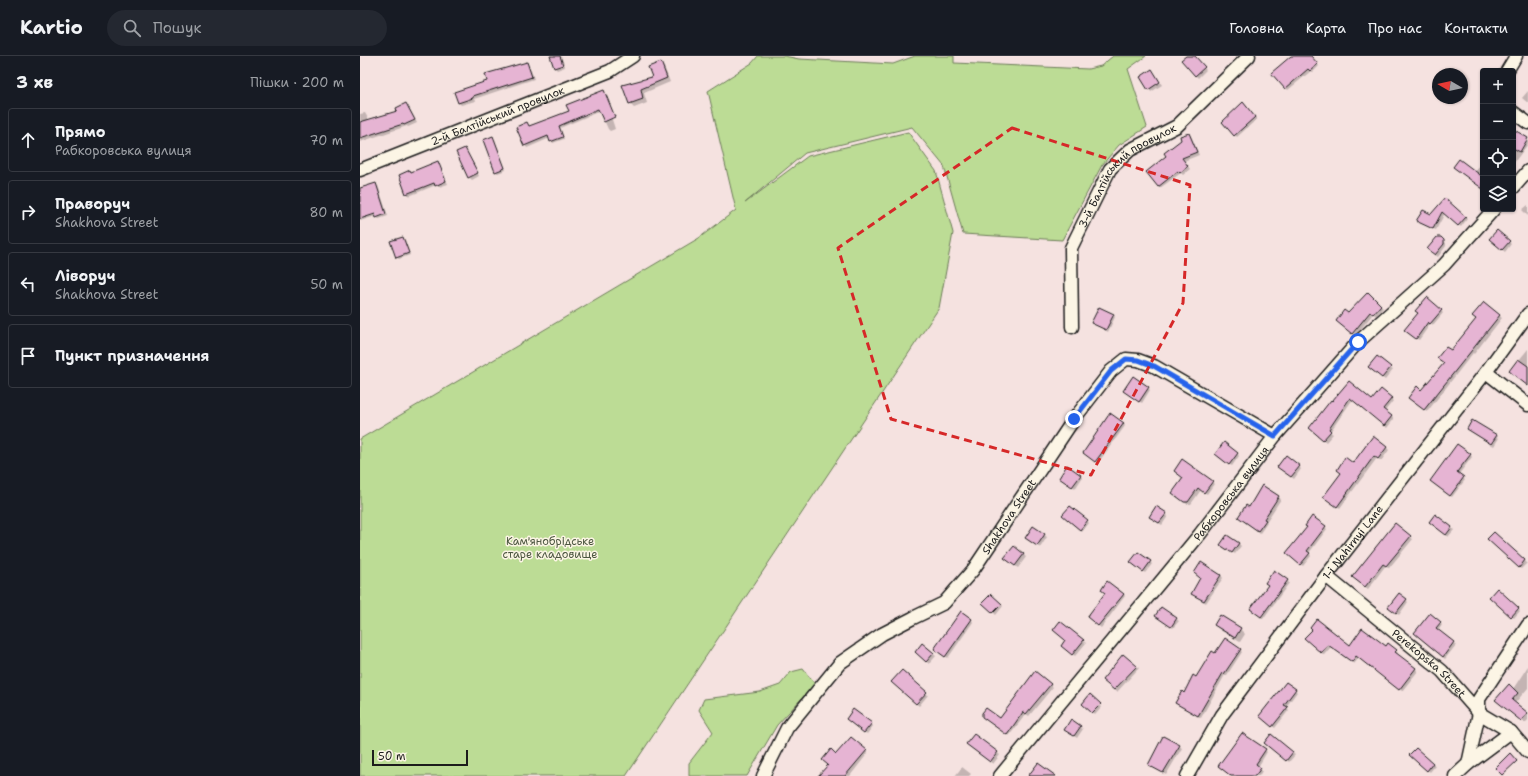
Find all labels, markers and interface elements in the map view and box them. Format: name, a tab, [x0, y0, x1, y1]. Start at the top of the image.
search box	[107, 10, 387, 46]
text: Kartio	[20, 15, 83, 40]
icon: search	[121, 17, 143, 39]
text: Пошук	[153, 18, 202, 38]
text: Головна	[1229, 19, 1284, 37]
text: Карта	[1306, 19, 1346, 37]
text: Про нас	[1368, 19, 1422, 37]
text: Контакти	[1444, 19, 1508, 37]
north arrow	[1432, 68, 1468, 104]
map controls	[1480, 68, 1516, 212]
button: +	[1480, 68, 1516, 104]
text: 3 хв	[16, 71, 53, 93]
text: Пішки · 200 m	[250, 74, 344, 91]
street label: 2-й Балтійський провулок	[429, 83, 567, 149]
button: −	[1480, 104, 1516, 140]
street label: 3-й Балтійський провулок	[1075, 121, 1179, 230]
text: Прямо	[55, 122, 105, 142]
icon: ahead	[17, 129, 39, 151]
text: 70 m	[309, 132, 343, 149]
button: locate	[1480, 140, 1516, 176]
text: Рабкоровська вулиця	[55, 142, 192, 159]
button: layers	[1480, 176, 1516, 212]
text: Праворуч	[55, 194, 130, 214]
icon: right	[17, 201, 39, 223]
text: 80 m	[309, 204, 343, 221]
text: Shakhova Street	[55, 214, 158, 231]
text: Ліворуч	[55, 266, 115, 286]
icon: left	[17, 273, 39, 295]
text: 50 m	[310, 276, 343, 293]
text: Shakhova Street	[55, 286, 158, 303]
route start	[1349, 333, 1367, 351]
icon: arrive	[17, 345, 39, 367]
text: Пункт призначення	[55, 346, 210, 366]
route end	[1065, 410, 1083, 428]
street label: Рабкоровська вулиця	[1190, 443, 1273, 544]
street label: Shakhova Street	[979, 476, 1040, 558]
street label: 1-i Nahirnyi Lane	[1319, 502, 1387, 583]
park label: Кам'янобрідське старе кладовище	[503, 534, 597, 562]
street label: Perekopska Street	[1388, 626, 1469, 701]
scale bar	[372, 748, 468, 767]
text: 50 m	[378, 749, 406, 764]

